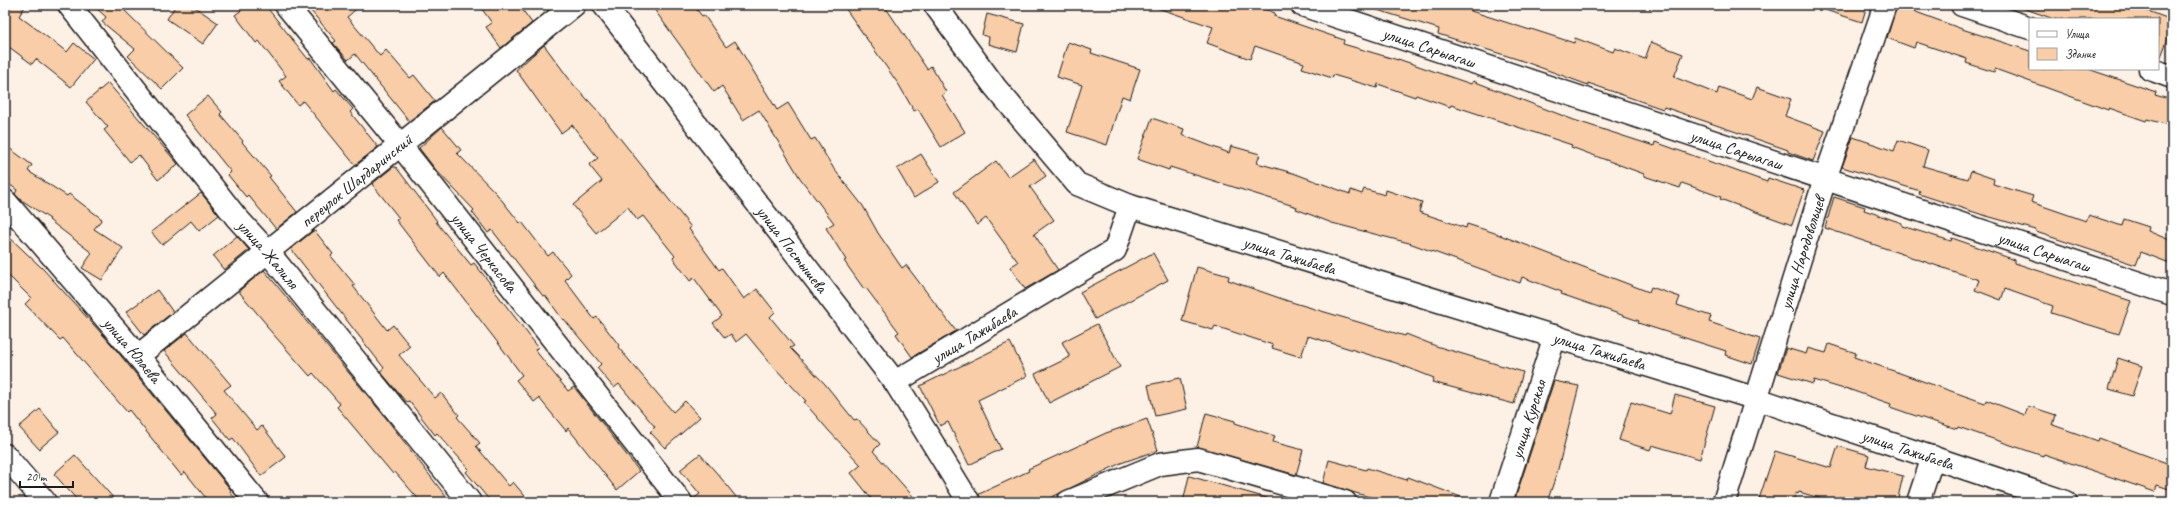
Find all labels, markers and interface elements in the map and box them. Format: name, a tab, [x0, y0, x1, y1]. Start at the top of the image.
legend	[2029, 18, 2159, 70]
street label: улица Сарыагаш	[1379, 22, 1479, 73]
text: Улица	[2065, 26, 2090, 42]
text: Здание	[2065, 46, 2096, 62]
street label: улица Сарыагаш	[1687, 124, 1786, 175]
street label: переулок Шардаринский	[296, 129, 417, 232]
street label: улица Народовольцев	[1775, 190, 1831, 313]
street label: улица Постышева	[751, 201, 833, 298]
street label: улица Черкасова	[446, 208, 523, 298]
street label: улица Жалиля	[232, 215, 304, 294]
street label: улица Сарыагаш	[1994, 227, 2094, 277]
street label: улица Тажибаева	[1240, 231, 1339, 280]
street label: улица Тажибаева	[927, 301, 1021, 369]
street label: улица Юлаева	[98, 312, 167, 389]
street label: улица Тажибаева	[1550, 327, 1649, 375]
street label: улица Курская	[1505, 376, 1551, 462]
street label: улица Тажибаева	[1858, 424, 1957, 475]
scale bar	[20, 463, 73, 489]
text: 20 m	[26, 469, 48, 485]

